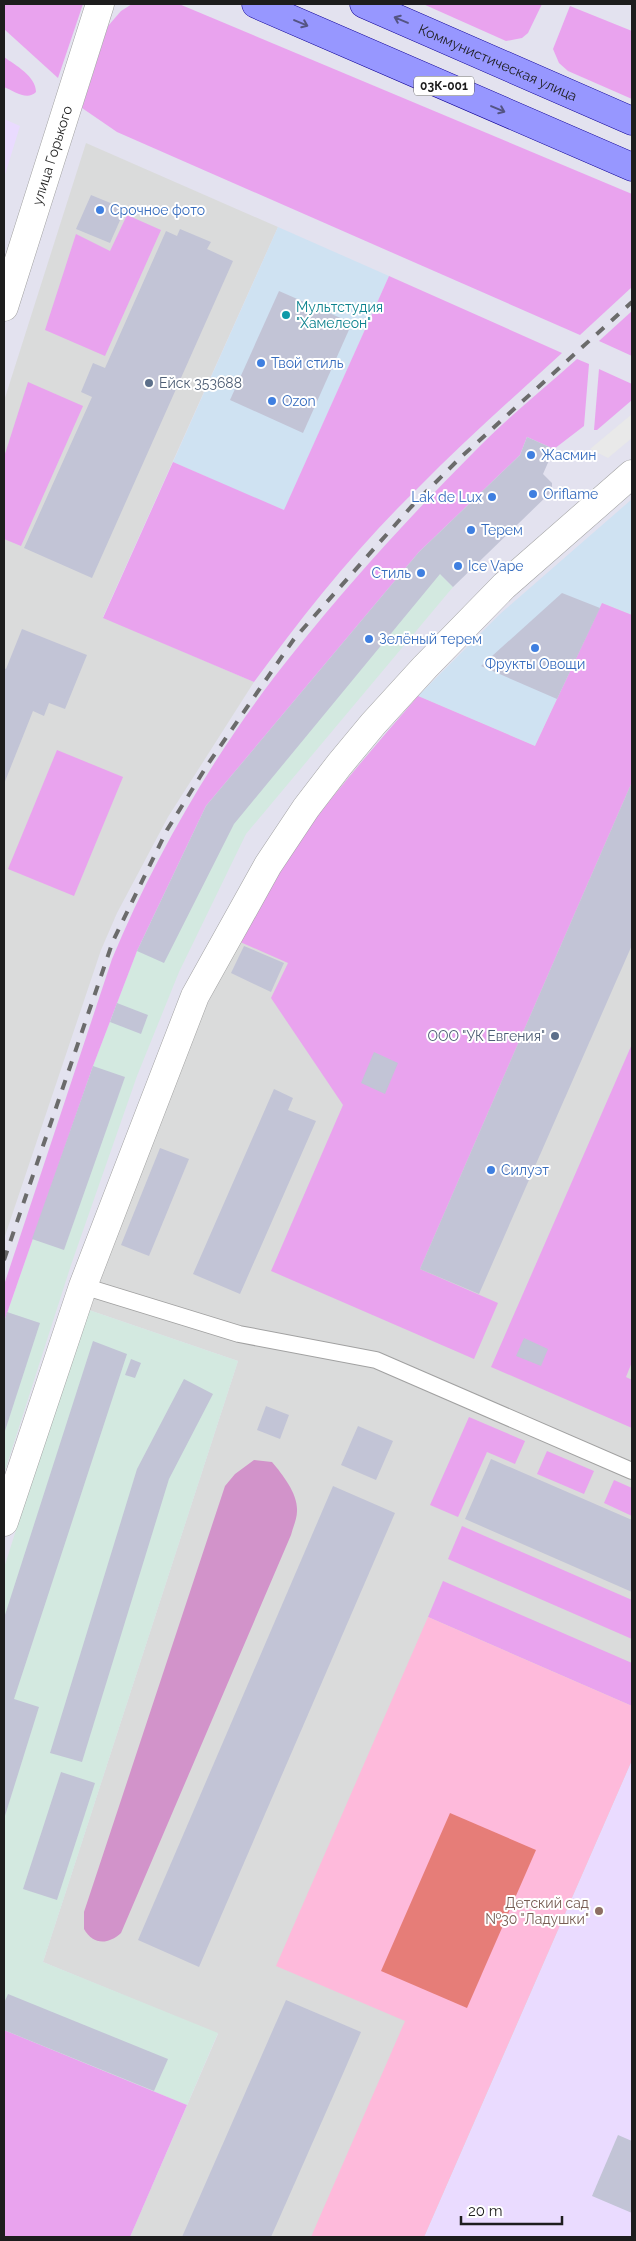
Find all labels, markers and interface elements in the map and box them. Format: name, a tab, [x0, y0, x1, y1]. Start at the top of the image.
one-way arrow	[394, 14, 409, 24]
one-way arrow	[293, 20, 308, 29]
street label: Коммунистическая улица	[416, 21, 580, 104]
road number: 03К-001	[414, 76, 474, 95]
street label: улица Горького	[29, 104, 75, 207]
one-way arrow	[490, 104, 505, 114]
place label: Срочное фото	[110, 202, 205, 218]
marker: Срочное фото	[94, 204, 106, 216]
place label: Мультстудия "Хамелеон"	[296, 299, 383, 331]
marker: Мультстудия "Хамелеон"	[280, 309, 292, 321]
place label: Твой стиль	[271, 355, 344, 371]
marker: Твой стиль	[255, 357, 267, 369]
place label: Ейск 353688	[159, 375, 242, 391]
marker: Ейск 353688	[143, 377, 155, 389]
place label: Ozon	[282, 393, 316, 409]
marker: Ozon	[266, 395, 278, 407]
place label: Жасмин	[541, 447, 596, 463]
marker: Жасмин	[525, 449, 537, 461]
place label: Oriflame	[543, 486, 598, 502]
marker: Oriflame	[527, 488, 539, 500]
place label: Lak de Lux	[411, 489, 482, 505]
marker: Lak de Lux	[486, 491, 498, 503]
place label: Терем	[481, 522, 523, 538]
marker: Терем	[465, 524, 477, 536]
place label: Ice Vape	[468, 558, 524, 574]
marker: Ice Vape	[452, 560, 464, 572]
place label: Стиль	[372, 565, 411, 581]
marker: Стиль	[415, 567, 427, 579]
place label: Зелёный терем	[379, 631, 482, 647]
marker: Зелёный терем	[363, 633, 375, 645]
marker: Фрукты Овощи	[529, 642, 541, 654]
place label: Фрукты Овощи	[485, 656, 585, 672]
place label: ООО "УК Евгения"	[428, 1028, 545, 1044]
marker: ООО "УК Евгения"	[549, 1030, 561, 1042]
place label: Силуэт	[501, 1162, 549, 1178]
marker: Силуэт	[485, 1164, 497, 1176]
place label: Детский сад №30 "Ладушки"	[485, 1895, 589, 1927]
marker: Детский сад №30 "Ладушки"	[593, 1905, 605, 1917]
scale bar	[461, 2194, 562, 2226]
text: 20 m	[468, 2202, 503, 2220]

